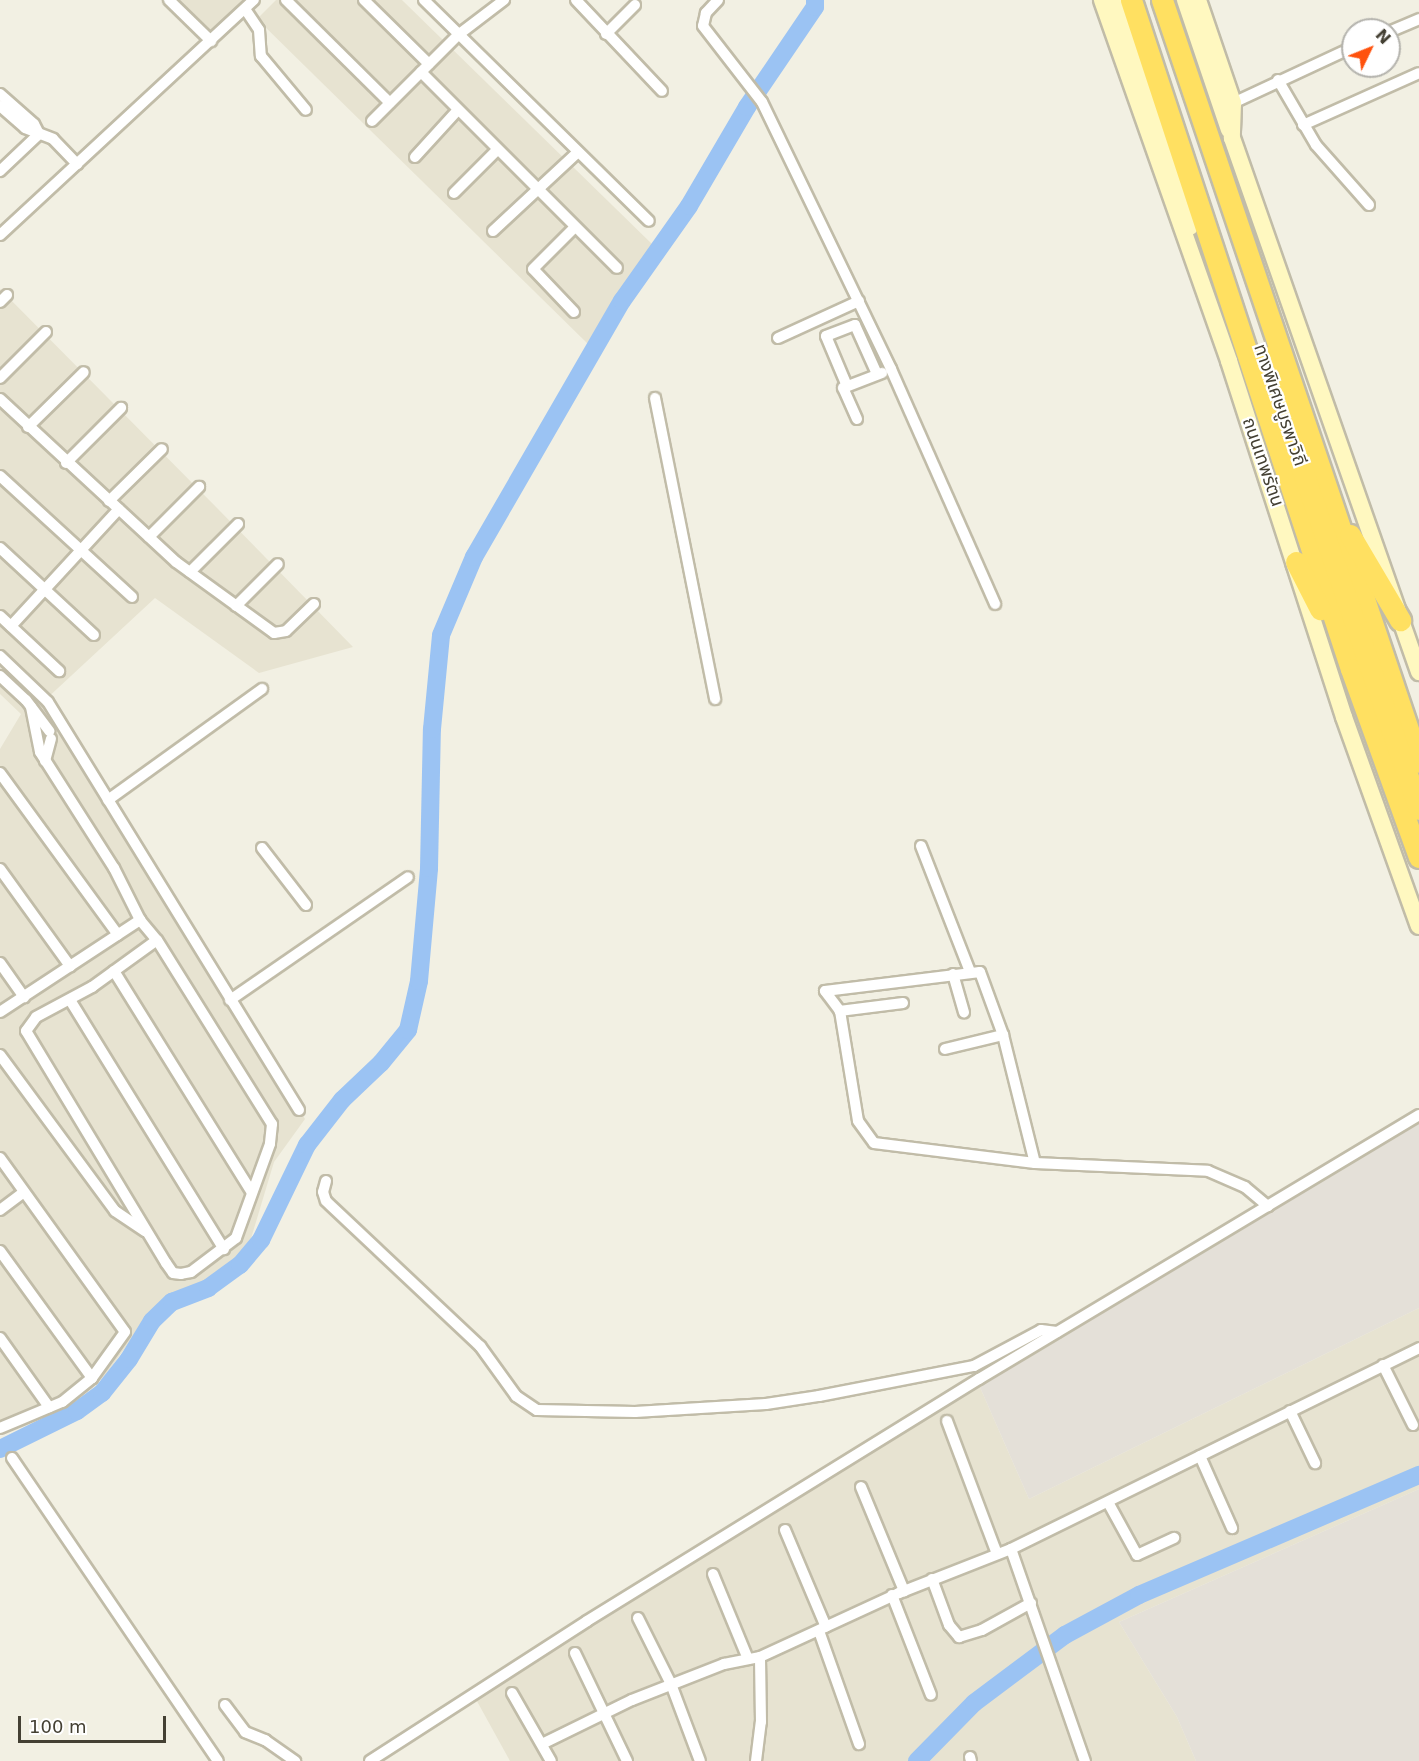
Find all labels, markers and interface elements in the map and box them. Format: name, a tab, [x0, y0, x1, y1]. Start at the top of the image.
north arrow	[1341, 18, 1401, 78]
text: N	[1372, 25, 1395, 48]
street label: ทางพิเศษบูรพาวิถี	[1249, 341, 1311, 469]
street label: ถนนเทพรัตน	[1238, 415, 1288, 509]
scale bar	[21, 1704, 170, 1742]
text: 100 m	[29, 1716, 87, 1737]

